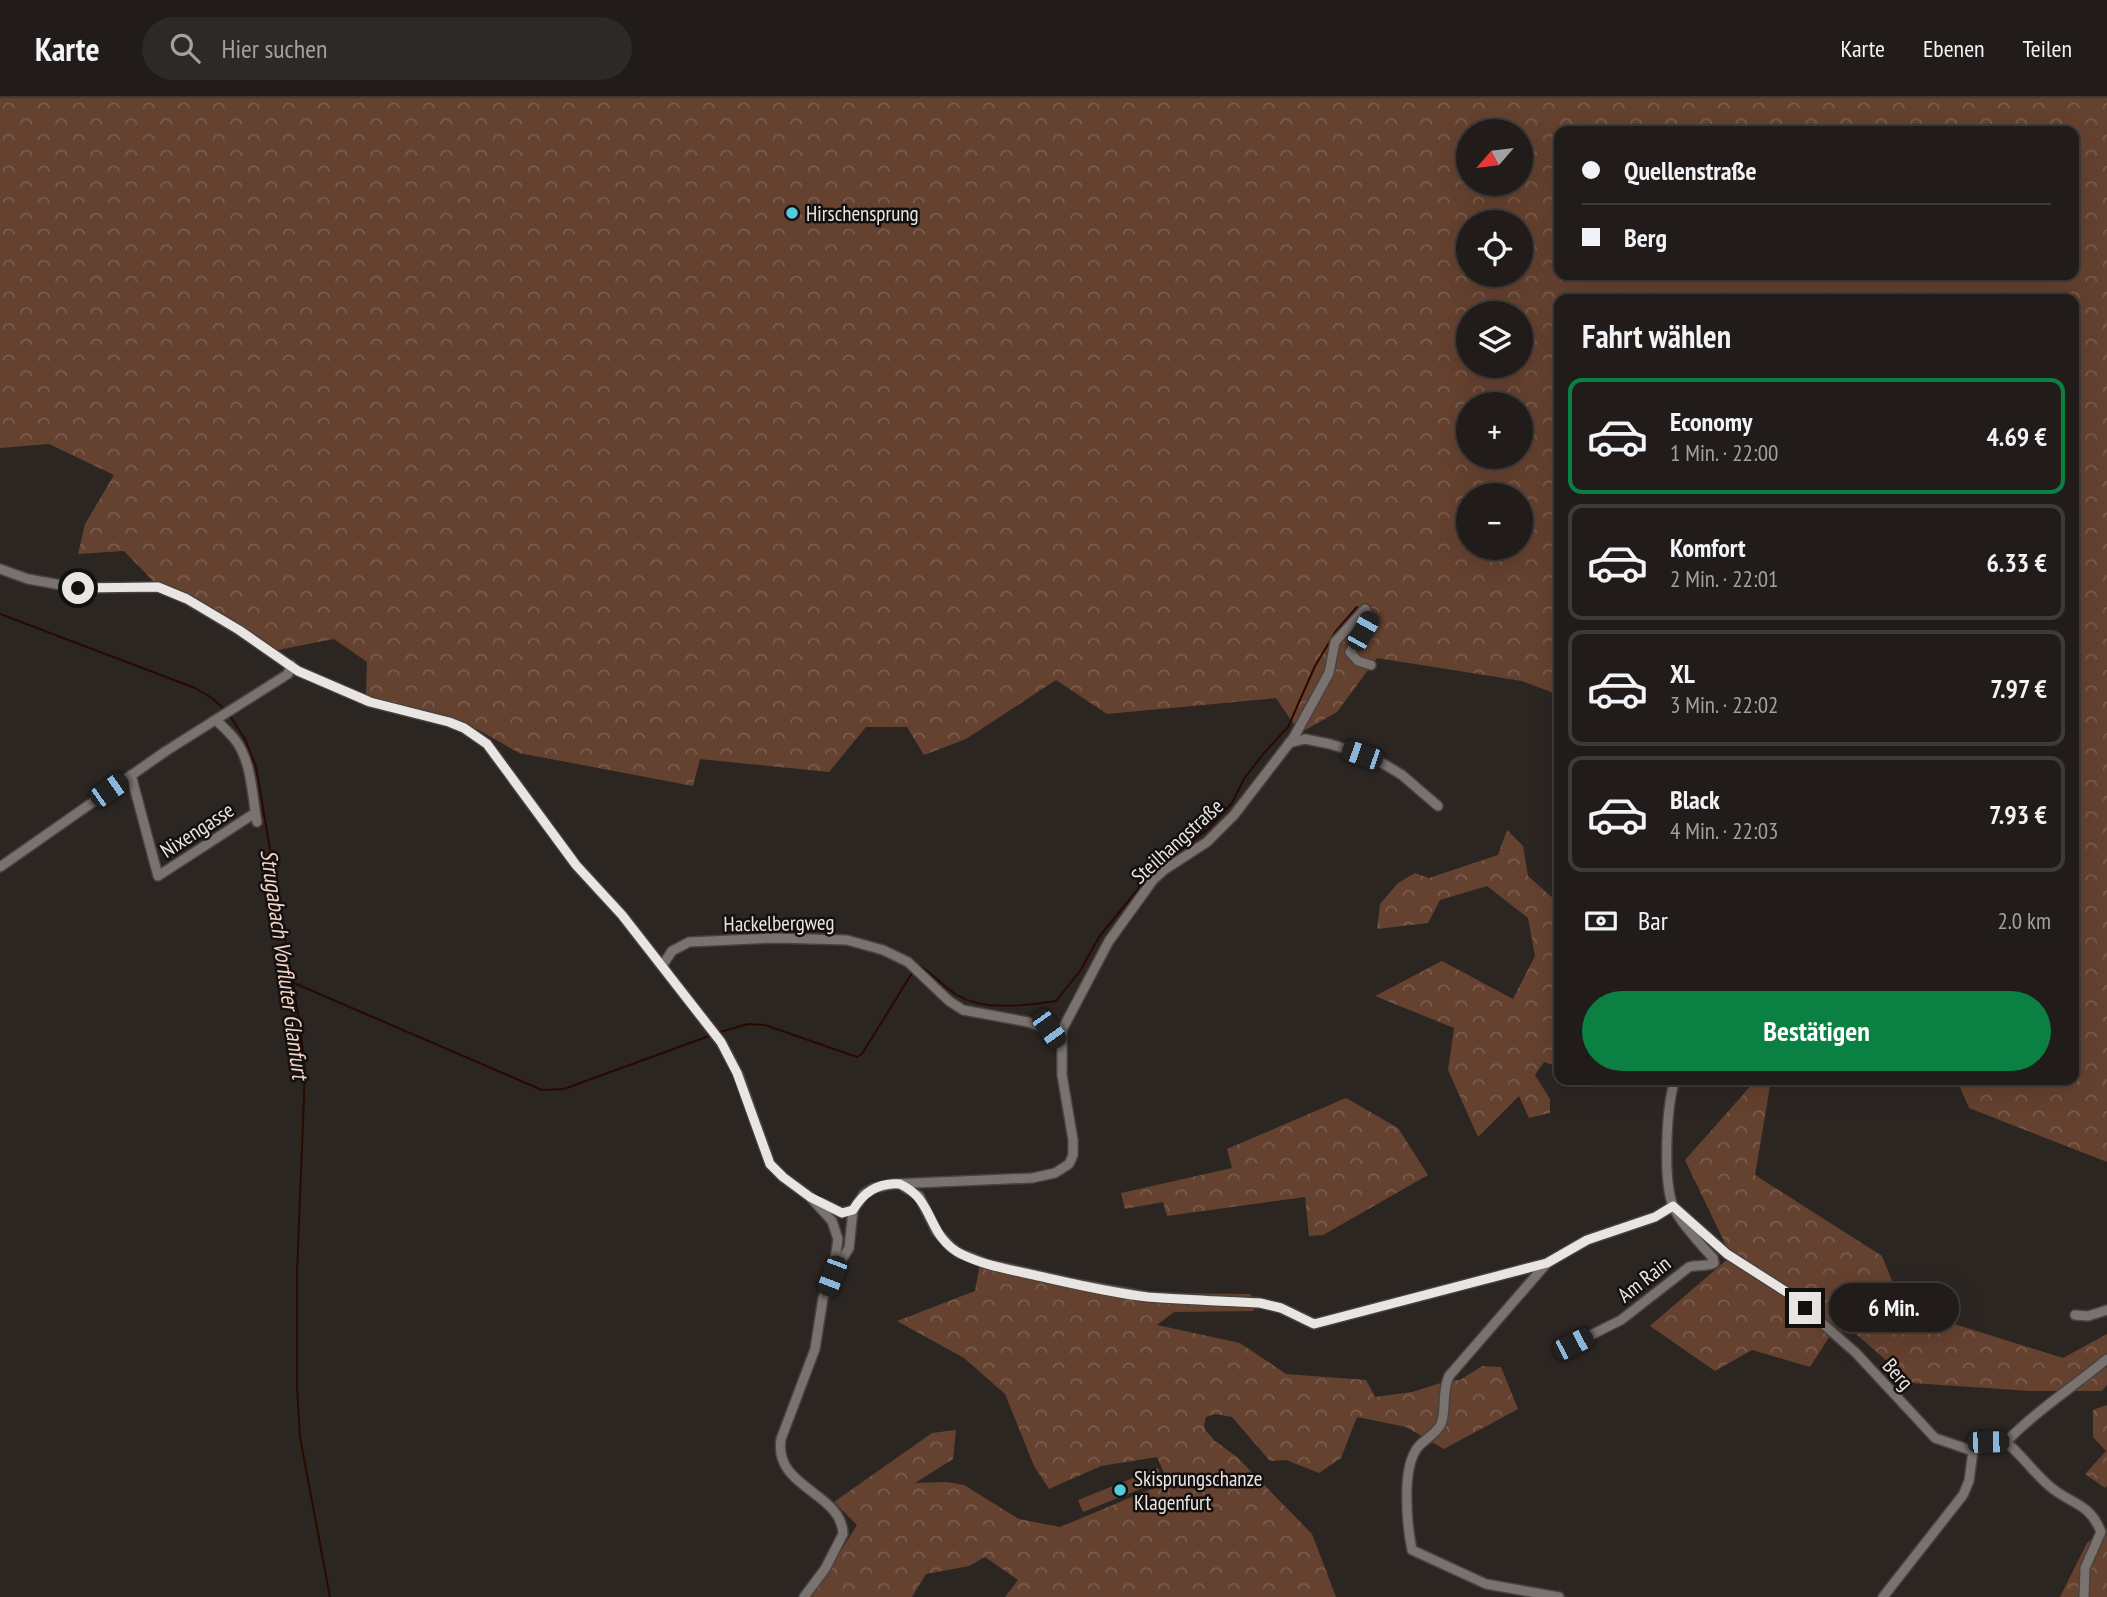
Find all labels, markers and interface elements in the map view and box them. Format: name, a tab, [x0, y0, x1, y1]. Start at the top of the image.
search box	[142, 17, 632, 80]
text: Karte	[35, 27, 100, 70]
icon: search	[166, 29, 204, 67]
text: Hier suchen	[222, 32, 327, 65]
text: Karte	[1841, 33, 1885, 64]
text: Ebenen	[1923, 33, 1985, 64]
text: Teilen	[2023, 33, 2072, 64]
north arrow	[1456, 119, 1533, 196]
map controls	[1456, 119, 1533, 560]
text: Quellenstraße	[1624, 154, 1757, 187]
place label: Hirschensprung	[806, 200, 919, 227]
marker: Hirschensprung	[784, 205, 800, 221]
button: locate	[1456, 210, 1533, 287]
text: Berg	[1624, 221, 1667, 254]
button: layers	[1456, 301, 1533, 378]
text: Fahrt wählen	[1582, 315, 1731, 357]
button: +	[1456, 392, 1533, 469]
icon: car	[1586, 405, 1649, 468]
text: Economy	[1670, 405, 1752, 438]
text: 4.69 €	[1986, 420, 2047, 453]
text: 1 Min. · 22:00	[1670, 438, 1778, 467]
button: −	[1456, 483, 1533, 560]
icon: car	[1586, 531, 1649, 594]
text: Komfort	[1670, 531, 1746, 564]
text: 6.33 €	[1986, 546, 2047, 579]
text: 2 Min. · 22:01	[1670, 564, 1778, 593]
route start	[62, 572, 94, 604]
car	[1344, 608, 1383, 654]
icon: car	[1586, 657, 1649, 720]
text: XL	[1670, 657, 1695, 690]
text: 7.97 €	[1990, 672, 2047, 705]
text: 3 Min. · 22:02	[1670, 690, 1778, 719]
car	[1339, 738, 1386, 772]
car	[86, 769, 133, 811]
icon: car	[1586, 783, 1649, 846]
text: Black	[1670, 783, 1720, 816]
street label: Steilhangstraße	[1125, 793, 1229, 889]
street label: Nixengasse	[155, 796, 239, 864]
text: 7.93 €	[1989, 798, 2047, 831]
text: 4 Min. · 22:03	[1670, 816, 1778, 845]
water label: Strugabach Vorfluter Glanfurt	[255, 847, 316, 1083]
icon: cash	[1582, 902, 1620, 940]
text: Bar	[1638, 904, 1668, 937]
text: 2.0 km	[1997, 906, 2051, 935]
street label: Hackelbergweg	[723, 909, 835, 937]
button: Bestätigen	[1582, 991, 2051, 1071]
car	[1029, 1006, 1070, 1052]
street label: Am Rain	[1612, 1250, 1676, 1308]
car	[815, 1253, 850, 1299]
callout: 6 Min.	[1829, 1284, 1959, 1332]
route end	[1789, 1292, 1821, 1324]
text: 6 Min.	[1868, 1293, 1920, 1322]
car	[1550, 1325, 1597, 1363]
street label: Berg	[1877, 1353, 1919, 1395]
car	[1967, 1431, 2010, 1453]
place label: Skisprungschanze Klagenfurt	[1134, 1465, 1263, 1516]
marker: Skisprungschanze Klagenfurt	[1112, 1482, 1128, 1498]

